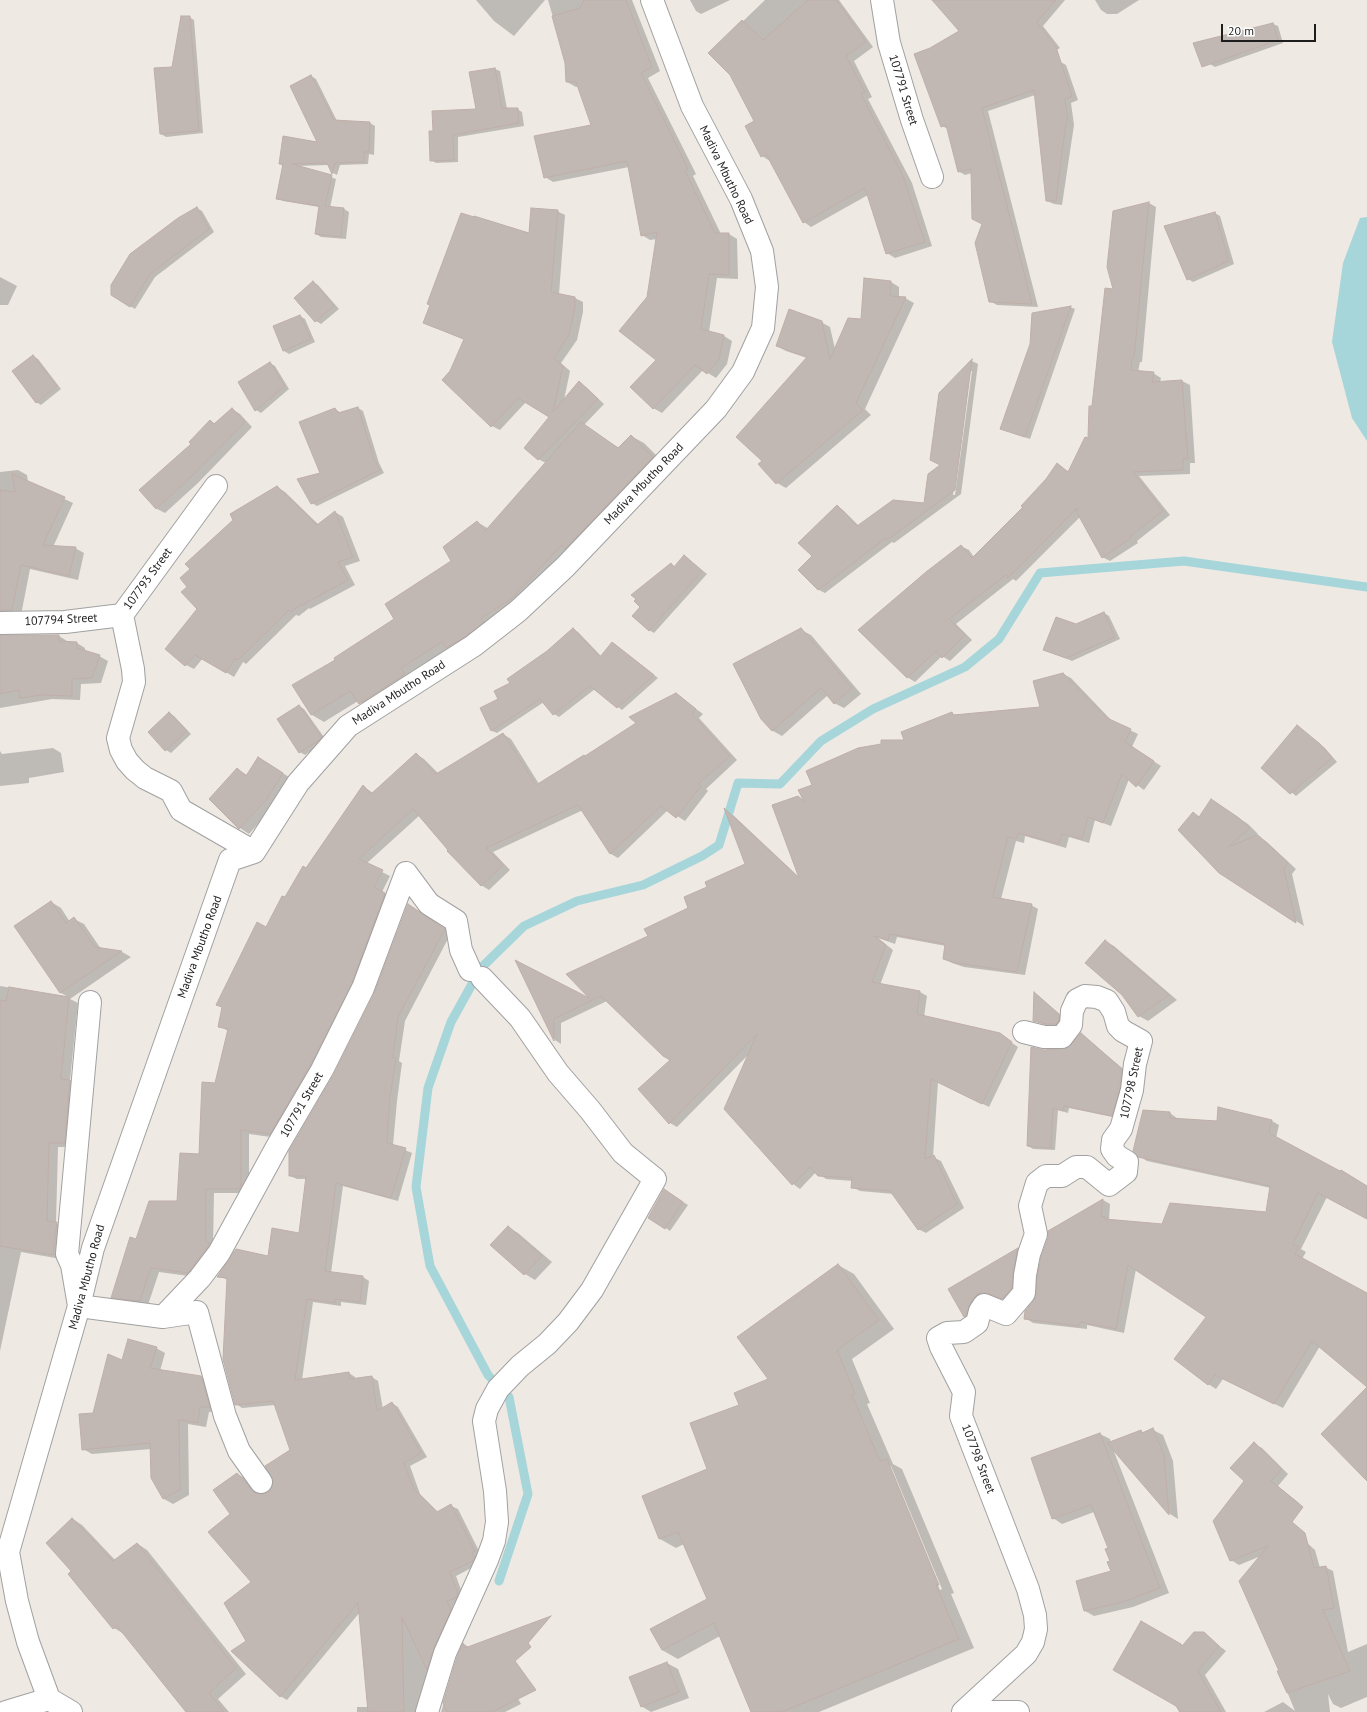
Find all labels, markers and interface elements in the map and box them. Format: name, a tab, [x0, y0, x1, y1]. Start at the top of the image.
scale bar	[1223, 16, 1318, 42]
text: 20 m	[1228, 23, 1254, 38]
street label: 107791 Street	[885, 53, 921, 127]
street label: Madiva Mbutho Road	[696, 123, 756, 227]
street label: Madiva Mbutho Road	[601, 440, 687, 528]
street label: 107793 Street	[121, 545, 175, 613]
street label: 107794 Street	[24, 611, 98, 629]
street label: Madiva Mbutho Road	[350, 658, 448, 728]
street label: Madiva Mbutho Road	[175, 894, 225, 1000]
street label: 107798 Street	[1117, 1046, 1147, 1120]
street label: 107791 Street	[277, 1070, 327, 1140]
street label: Madiva Mbutho Road	[66, 1223, 108, 1331]
street label: 107798 Street	[958, 1422, 998, 1496]

